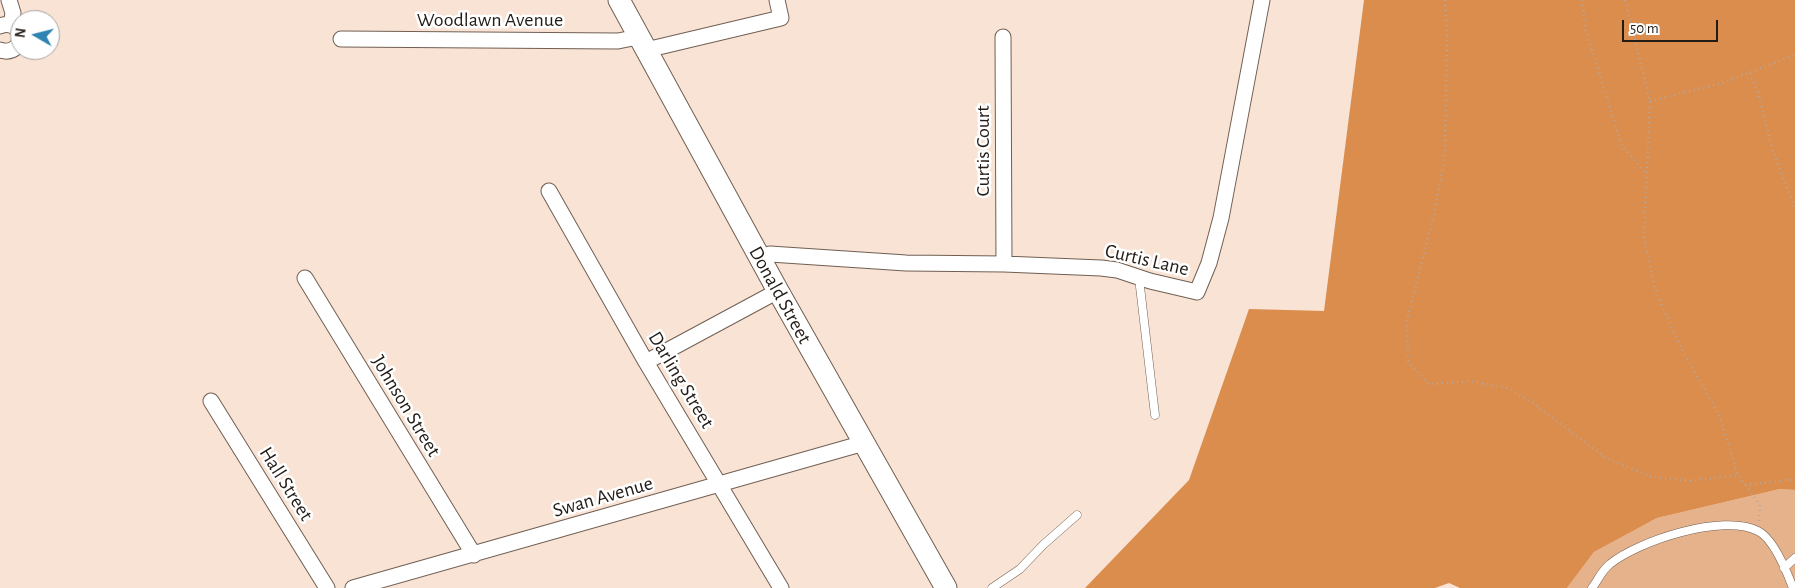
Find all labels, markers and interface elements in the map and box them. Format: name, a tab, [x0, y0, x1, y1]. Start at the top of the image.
street label: Woodlawn Avenue	[417, 8, 563, 32]
north arrow	[10, 10, 60, 60]
scale bar	[1625, 10, 1721, 42]
text: 50 m	[1630, 21, 1659, 36]
text: N	[14, 27, 29, 39]
street label: Curtis Court	[971, 105, 995, 197]
street label: Curtis Lane	[1103, 239, 1191, 281]
street label: Donald Street	[743, 242, 817, 348]
street label: Darling Street	[643, 327, 719, 433]
street label: Johnson Street	[366, 351, 446, 461]
street label: Hall Street	[254, 443, 318, 525]
street label: Swan Avenue	[550, 471, 656, 523]

